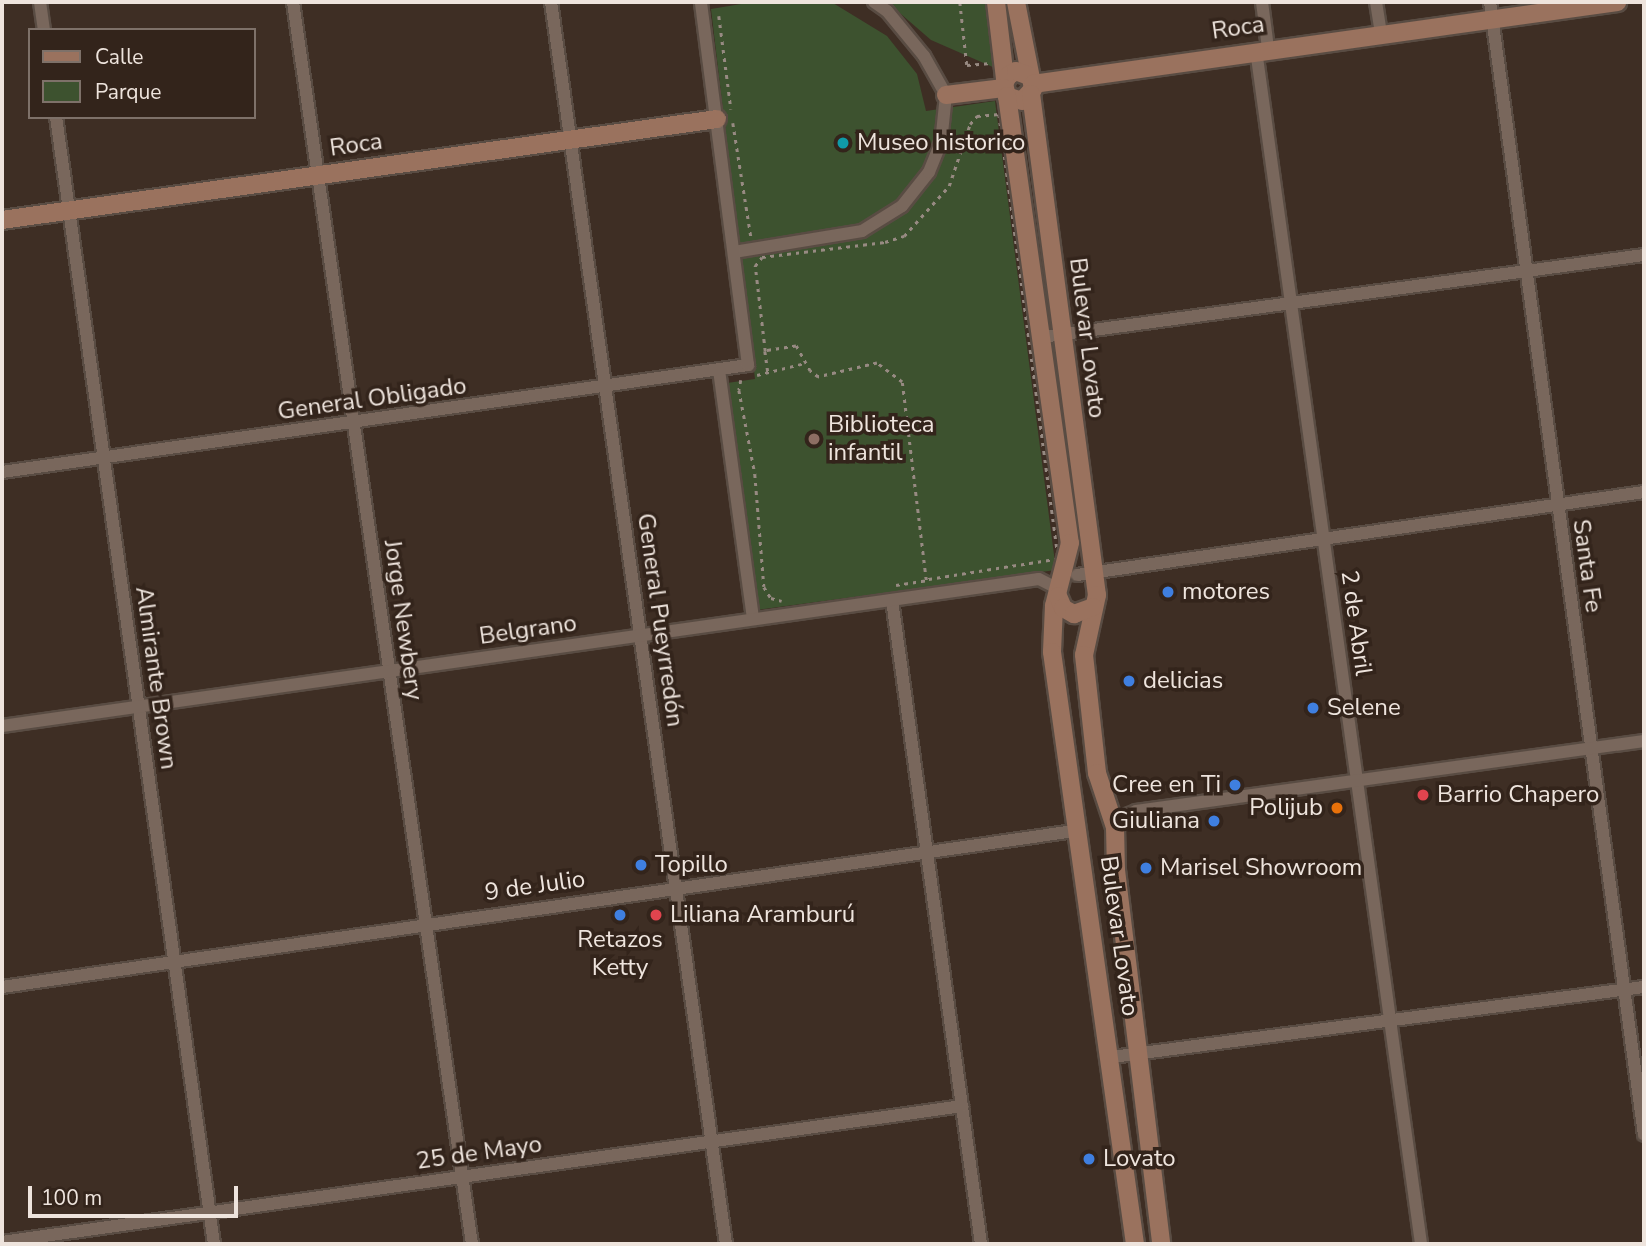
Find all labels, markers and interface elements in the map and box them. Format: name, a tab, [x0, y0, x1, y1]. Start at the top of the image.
street label: Roca	[1210, 10, 1266, 46]
legend	[28, 28, 256, 119]
text: Calle	[95, 43, 143, 71]
text: Parque	[95, 78, 162, 106]
street label: Roca	[328, 127, 384, 163]
place label: Museo historico	[857, 129, 1025, 157]
marker: Museo historico	[835, 135, 851, 151]
street label: Bulevar Lovato	[1063, 256, 1111, 420]
street label: General Obligado	[276, 372, 468, 426]
place label: Biblioteca infantil	[828, 411, 934, 467]
marker: Biblioteca infantil	[806, 431, 822, 447]
street label: General Pueyrredón	[631, 511, 689, 729]
street label: Santa Fe	[1566, 518, 1608, 614]
street label: Jorge Newbery	[378, 538, 428, 702]
street label: 2 de Abril	[1334, 568, 1378, 678]
place label: motores	[1182, 578, 1270, 606]
marker: motores	[1160, 584, 1176, 600]
street label: Almirante Brown	[129, 585, 183, 771]
street label: Belgrano	[477, 609, 579, 651]
place label: delicias	[1143, 667, 1223, 695]
marker: delicias	[1121, 673, 1137, 689]
place label: Selene	[1327, 694, 1401, 722]
marker: Selene	[1305, 700, 1321, 716]
place label: Cree en Ti	[1112, 771, 1221, 799]
marker: Cree en Ti	[1227, 777, 1243, 793]
place label: Barrio Chapero	[1437, 781, 1599, 809]
marker: Barrio Chapero	[1415, 787, 1431, 803]
place label: Polijub	[1249, 794, 1323, 822]
marker: Polijub	[1329, 800, 1345, 816]
place label: Giuliana	[1112, 807, 1200, 835]
marker: Giuliana	[1206, 813, 1222, 829]
place label: Topillo	[655, 851, 728, 879]
street label: Bulevar Lovato	[1094, 854, 1144, 1018]
place label: Marisel Showroom	[1160, 854, 1362, 882]
marker: Topillo	[633, 857, 649, 873]
marker: Marisel Showroom	[1138, 860, 1154, 876]
street label: 9 de Julio	[483, 865, 587, 907]
place label: Liliana Aramburú	[670, 901, 855, 929]
marker: Retazos Ketty	[612, 907, 628, 923]
marker: Liliana Aramburú	[648, 907, 664, 923]
place label: Retazos Ketty	[577, 926, 663, 982]
street label: 25 de Mayo	[414, 1130, 544, 1176]
place label: Lovato	[1103, 1145, 1176, 1173]
marker: Lovato	[1081, 1151, 1097, 1167]
scale bar	[32, 1172, 242, 1216]
text: 100 m	[41, 1184, 102, 1212]

